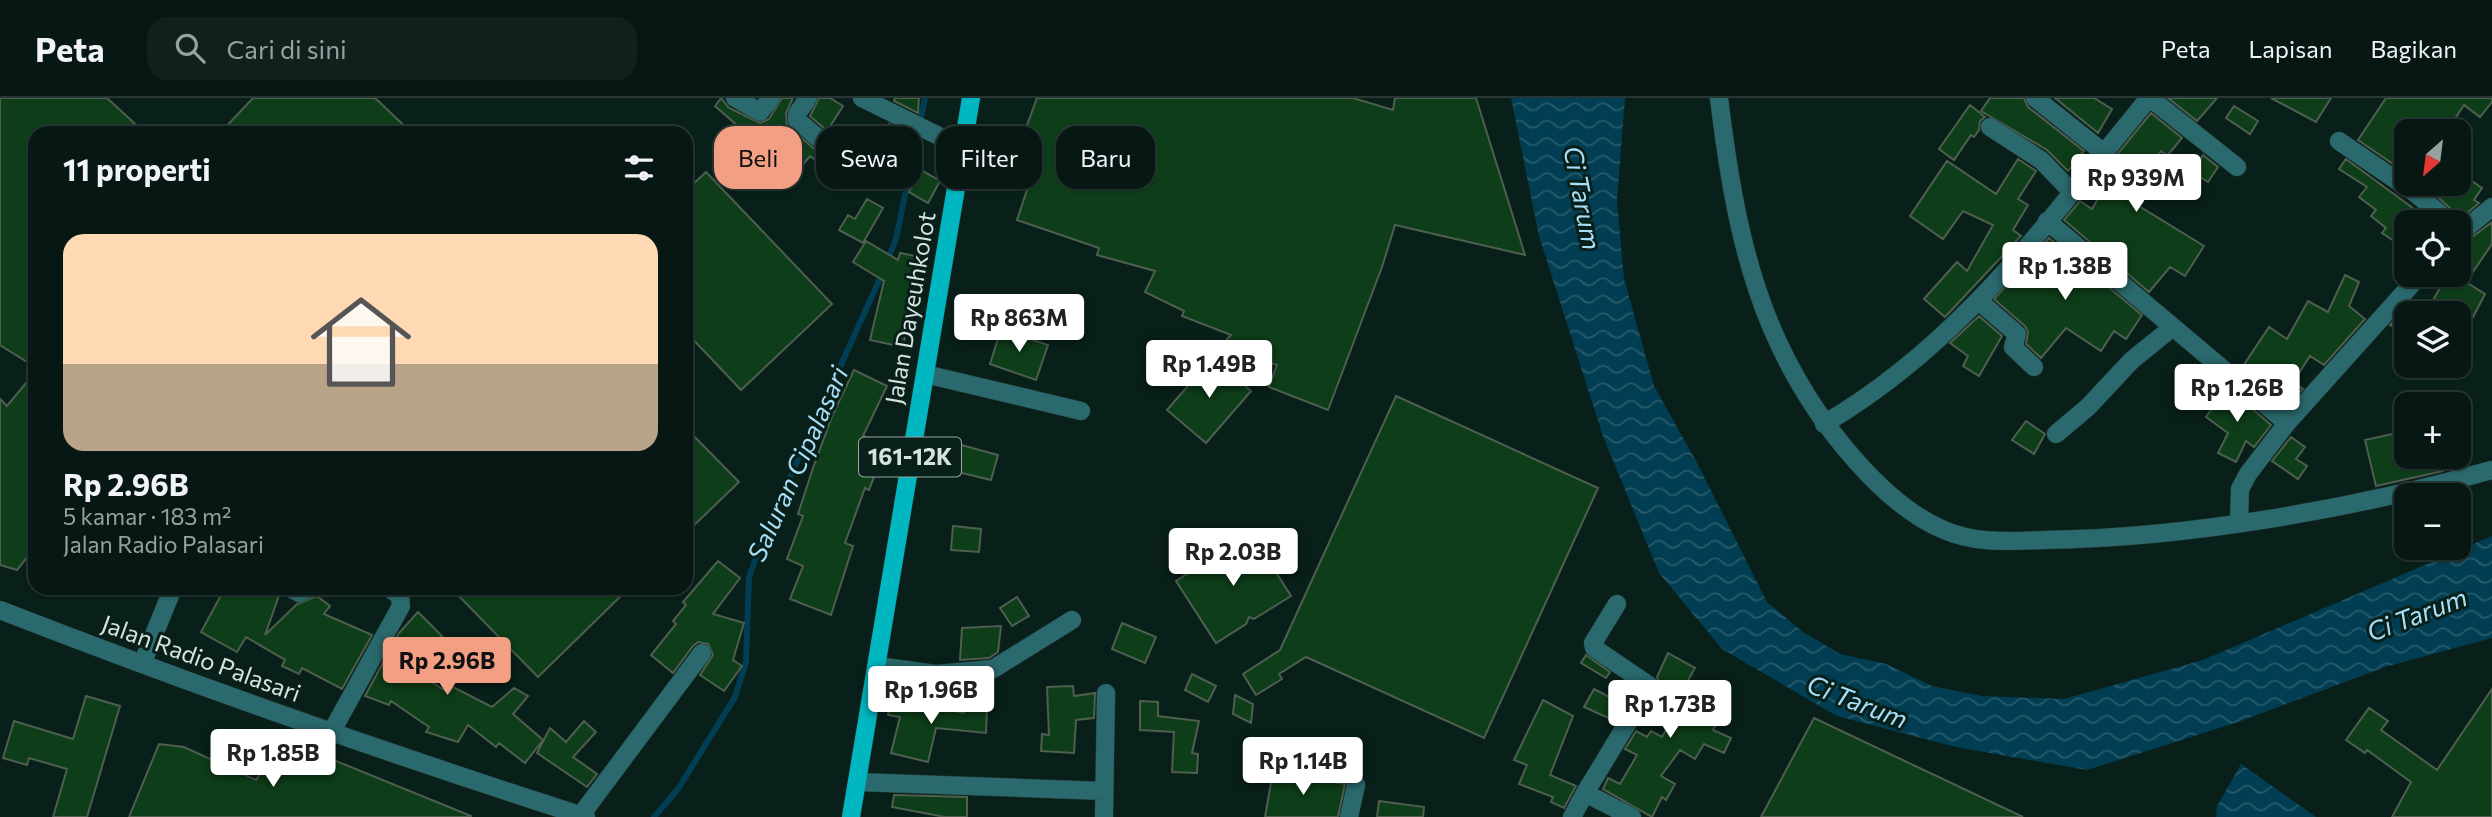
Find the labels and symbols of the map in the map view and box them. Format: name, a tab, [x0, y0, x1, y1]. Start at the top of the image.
north arrow	[2394, 119, 2471, 196]
water label: Ci Tarum	[1558, 143, 1609, 252]
pin: Rp 939M	[2071, 155, 2201, 214]
street label: Jalan Dayeuhkolot	[878, 209, 941, 406]
pin: Rp 1.38B	[1993, 242, 2137, 302]
pin: Rp 863M	[954, 294, 1084, 354]
pin: Rp 1.49B	[1137, 341, 1281, 400]
water label: Saluran Cipalasari	[740, 360, 854, 566]
pin: Rp 1.26B	[2165, 364, 2309, 424]
road number: 161-12K	[859, 438, 961, 476]
pin: Rp 2.03B	[1161, 528, 1305, 588]
water label: Ci Tarum	[2362, 580, 2471, 647]
street label: Jalan Radio Palasari	[98, 608, 305, 707]
pin: Rp 2.96B	[375, 638, 519, 697]
pin: Rp 1.96B	[859, 666, 1003, 726]
water label: Ci Tarum	[1803, 667, 1912, 734]
pin: Rp 1.73B	[1598, 680, 1742, 740]
pin: Rp 1.85B	[201, 730, 345, 789]
pin: Rp 1.14B	[1231, 738, 1375, 797]

